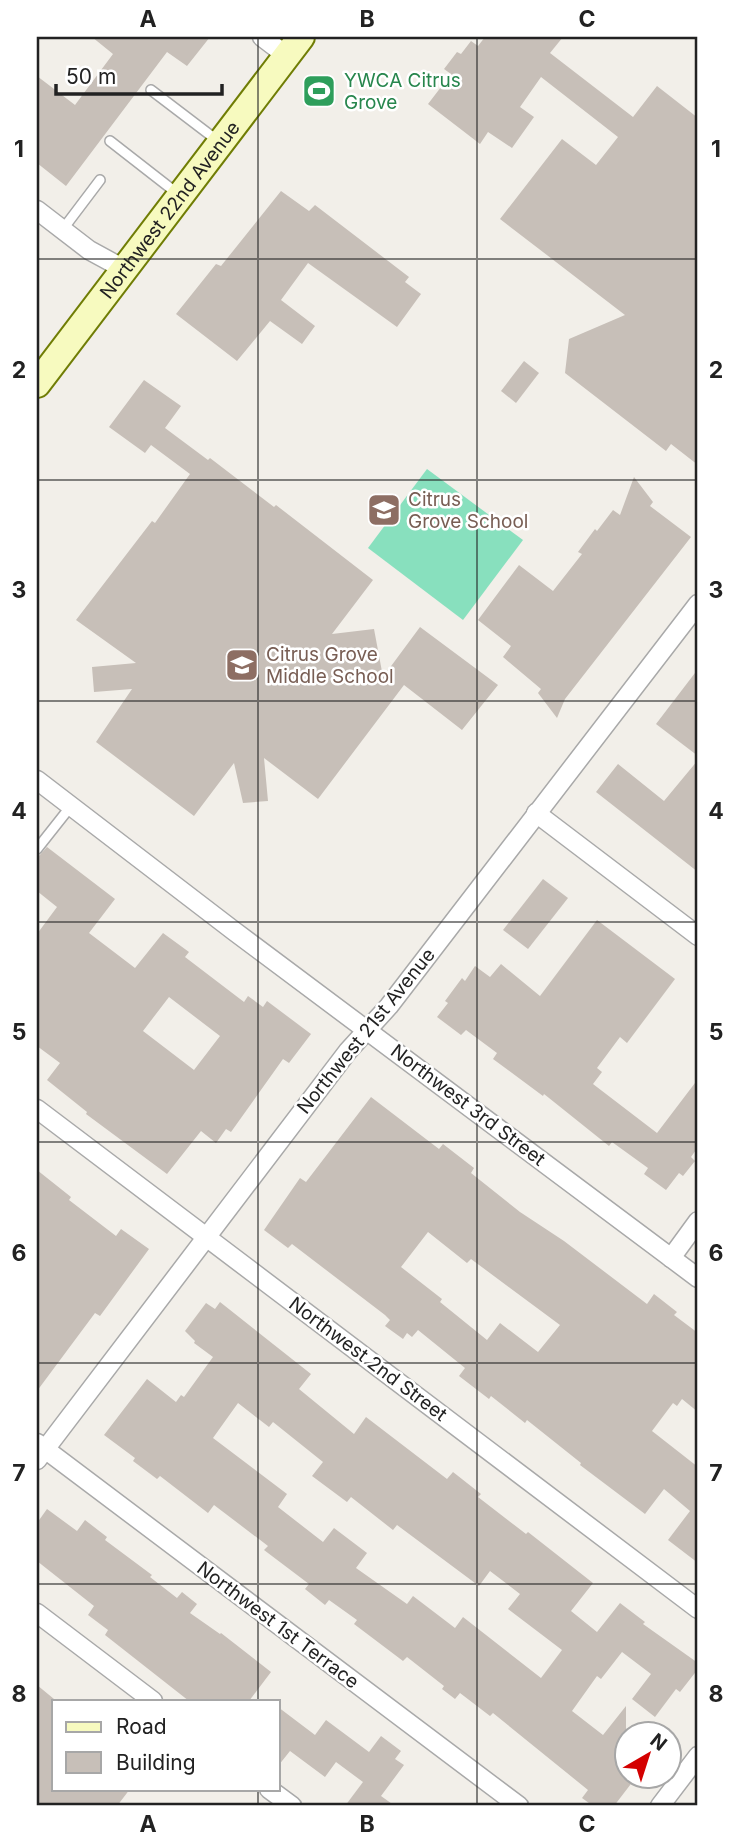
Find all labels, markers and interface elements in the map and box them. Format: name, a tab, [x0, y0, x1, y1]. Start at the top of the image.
text: A	[139, 5, 157, 33]
text: B	[359, 5, 375, 33]
text: C	[578, 5, 596, 33]
scale bar	[56, 52, 222, 96]
text: 50 m	[66, 64, 116, 89]
place label: YWCA Citrus Grove	[344, 69, 461, 114]
sports icon: YWCA Citrus Grove	[300, 72, 338, 110]
street label: Northwest 22nd Avenue	[95, 117, 244, 303]
text: 1	[14, 135, 24, 163]
text: 1	[711, 135, 721, 163]
text: 2	[12, 356, 26, 384]
text: 2	[709, 356, 723, 384]
place label: Citrus Grove School	[408, 488, 528, 533]
school or university icon: Citrus Grove School	[365, 491, 403, 529]
text: 3	[12, 576, 26, 604]
text: 3	[709, 576, 723, 604]
place label: Citrus Grove Middle School	[266, 643, 394, 688]
school or university icon: Citrus Grove Middle School	[223, 646, 261, 684]
text: 4	[11, 797, 27, 825]
text: 4	[708, 797, 724, 825]
street label: Northwest 21st Avenue	[292, 944, 440, 1118]
text: 5	[12, 1018, 26, 1046]
text: 5	[709, 1018, 723, 1046]
street label: Northwest 3rd Street	[386, 1039, 550, 1171]
text: 6	[12, 1239, 26, 1267]
text: 6	[709, 1239, 723, 1267]
street label: Northwest 2nd Street	[284, 1292, 452, 1426]
text: 7	[12, 1459, 26, 1487]
text: 7	[709, 1459, 723, 1487]
street label: Northwest 1st Terrace	[192, 1557, 364, 1693]
text: 8	[12, 1680, 26, 1708]
text: 8	[709, 1680, 723, 1708]
legend	[52, 1700, 280, 1790]
text: Road	[116, 1714, 167, 1739]
north arrow	[612, 1720, 682, 1790]
text: N	[646, 1729, 671, 1756]
text: Building	[116, 1750, 196, 1775]
text: A	[139, 1810, 157, 1838]
text: B	[359, 1810, 375, 1838]
text: C	[578, 1810, 596, 1838]

